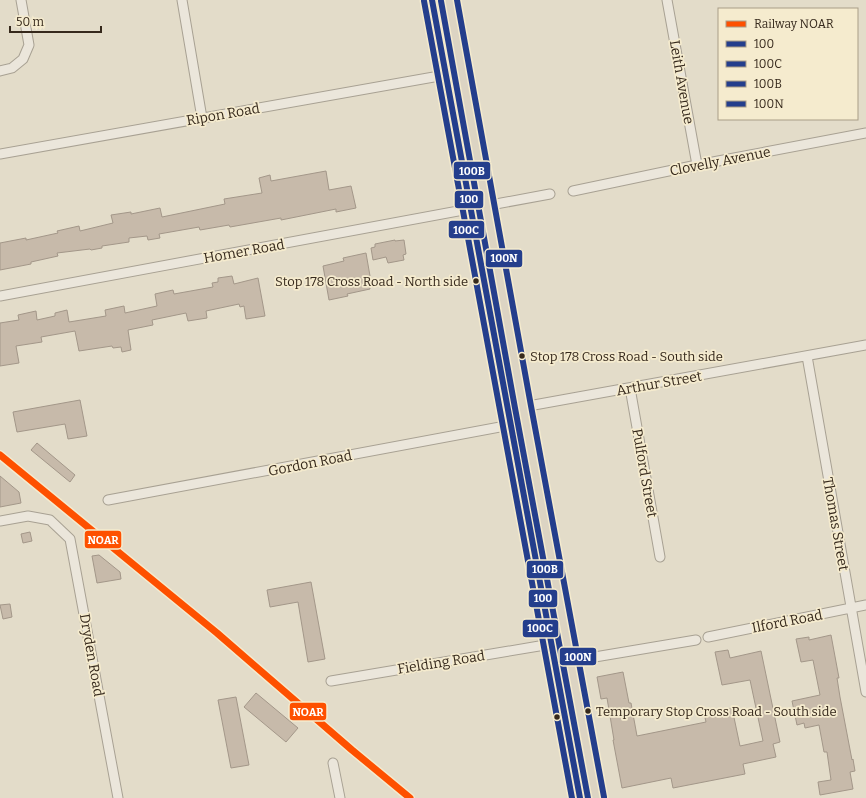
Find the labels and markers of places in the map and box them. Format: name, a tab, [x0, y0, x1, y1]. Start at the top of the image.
place label: Stop 178 Cross Road - North side	[275, 274, 468, 289]
marker: Stop 178 Cross Road - North side	[471, 276, 481, 286]
place label: Stop 178 Cross Road - South side	[530, 349, 723, 364]
marker: Stop 178 Cross Road - South side	[517, 351, 527, 361]
place label: Temporary Stop Cross Road - South side	[596, 704, 837, 719]
marker: Temporary Stop Cross Road - South side	[583, 706, 593, 716]
unlabelled marker	[552, 712, 562, 722]

